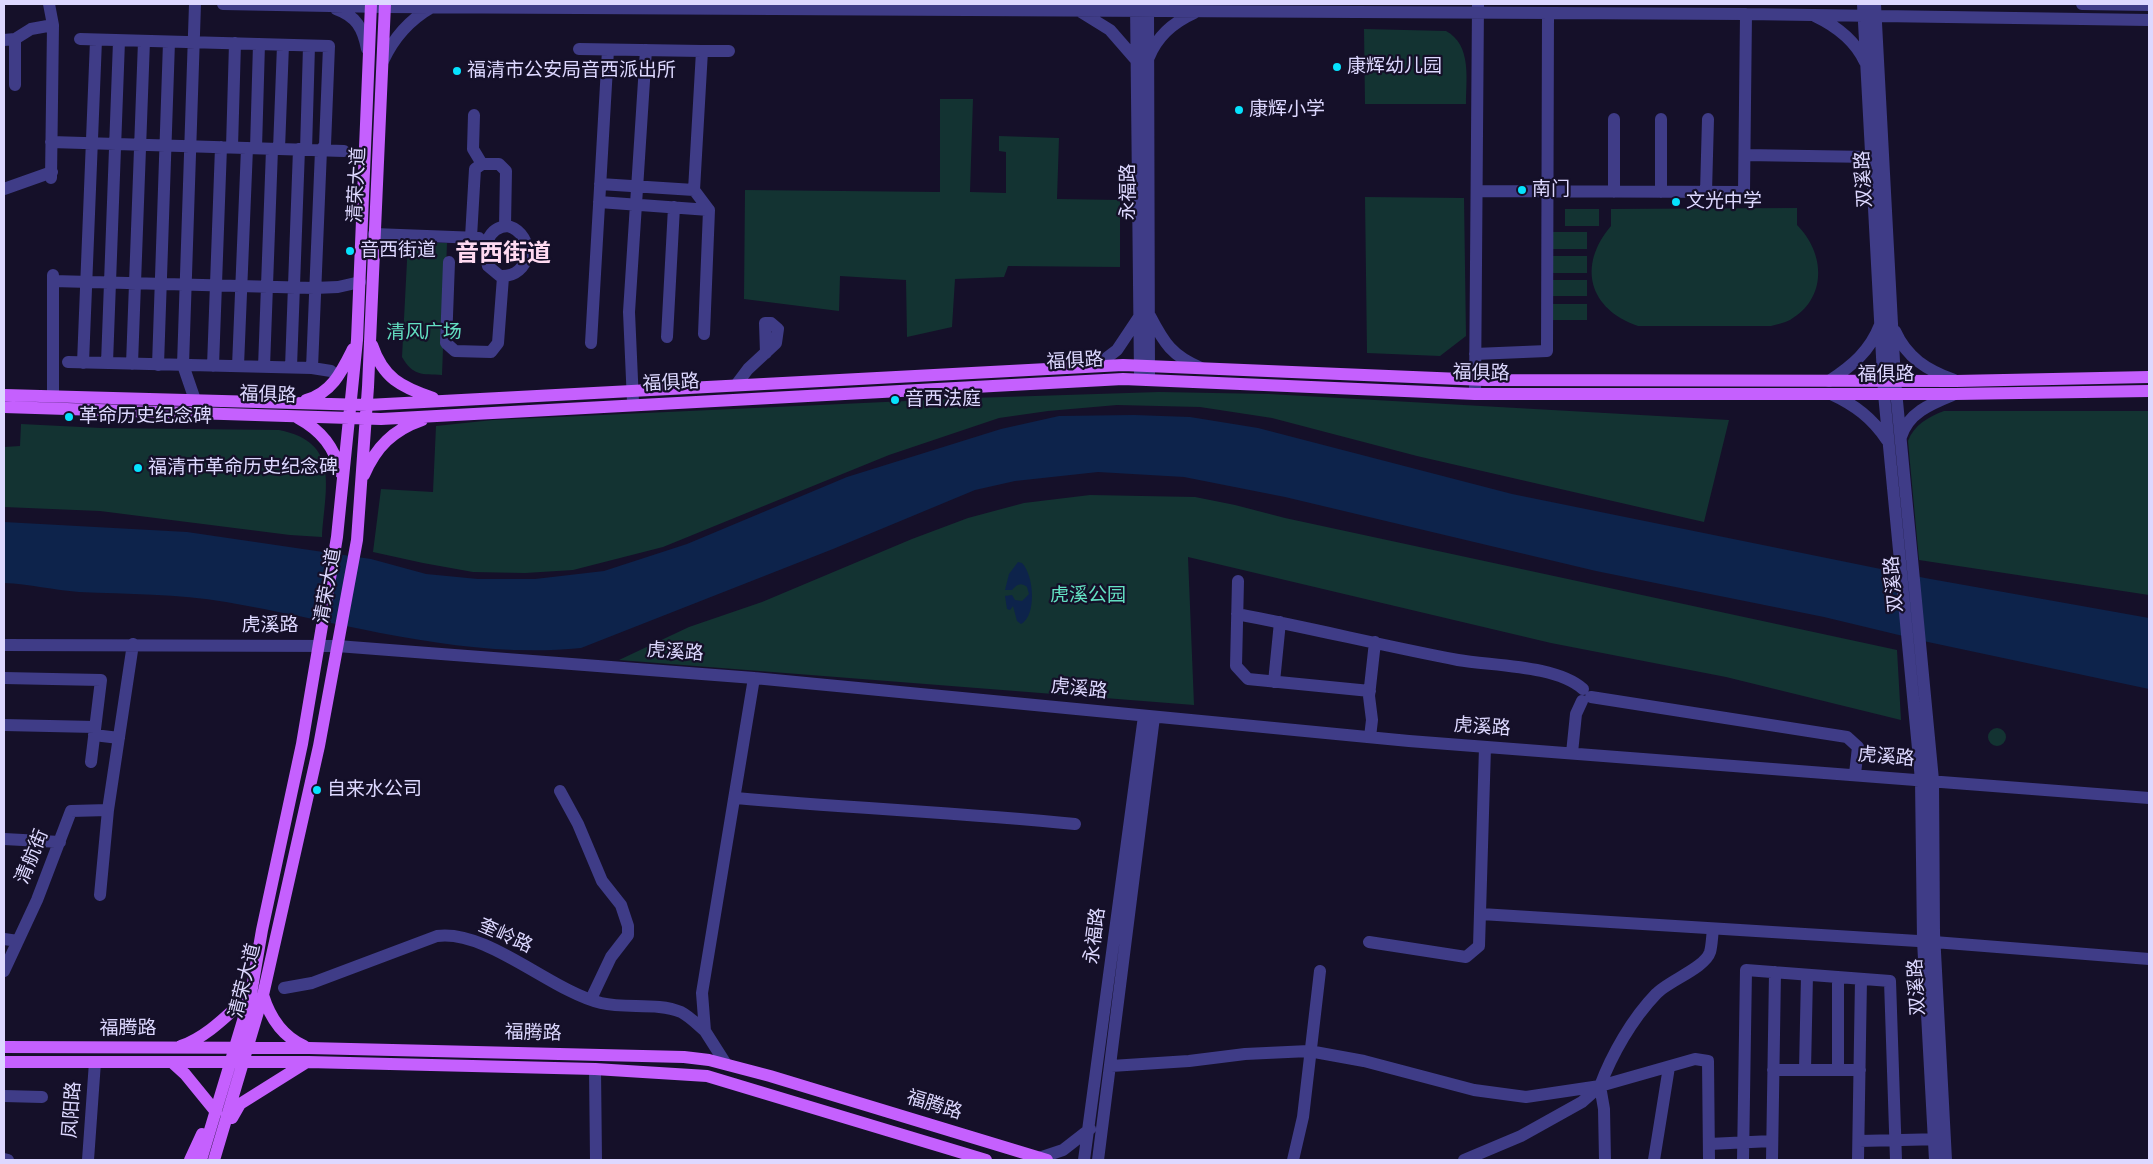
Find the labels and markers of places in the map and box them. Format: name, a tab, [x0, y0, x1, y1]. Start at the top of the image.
place label: 康辉幼儿园	[1347, 56, 1442, 78]
place label: 福清市公安局音西派出所	[467, 60, 676, 82]
marker: 康辉幼儿园	[1331, 61, 1343, 73]
marker: 福清市公安局音西派出所	[451, 65, 463, 77]
place label: 康辉小学	[1249, 99, 1325, 121]
marker: 康辉小学	[1233, 104, 1245, 116]
place label: 南门	[1532, 179, 1570, 201]
marker: 南门	[1516, 184, 1528, 196]
place label: 文光中学	[1686, 191, 1762, 213]
marker: 文光中学	[1670, 196, 1682, 208]
place label: 音西街道	[360, 240, 436, 262]
marker: 音西街道	[344, 245, 356, 257]
place label: 音西法庭	[905, 389, 981, 411]
marker: 音西法庭	[889, 394, 901, 406]
place label: 革命历史纪念碑	[79, 406, 212, 428]
marker: 革命历史纪念碑	[63, 411, 75, 423]
place label: 福清市革命历史纪念碑	[148, 457, 338, 479]
marker: 福清市革命历史纪念碑	[132, 462, 144, 474]
place label: 自来水公司	[327, 779, 422, 801]
marker: 自来水公司	[311, 784, 323, 796]

